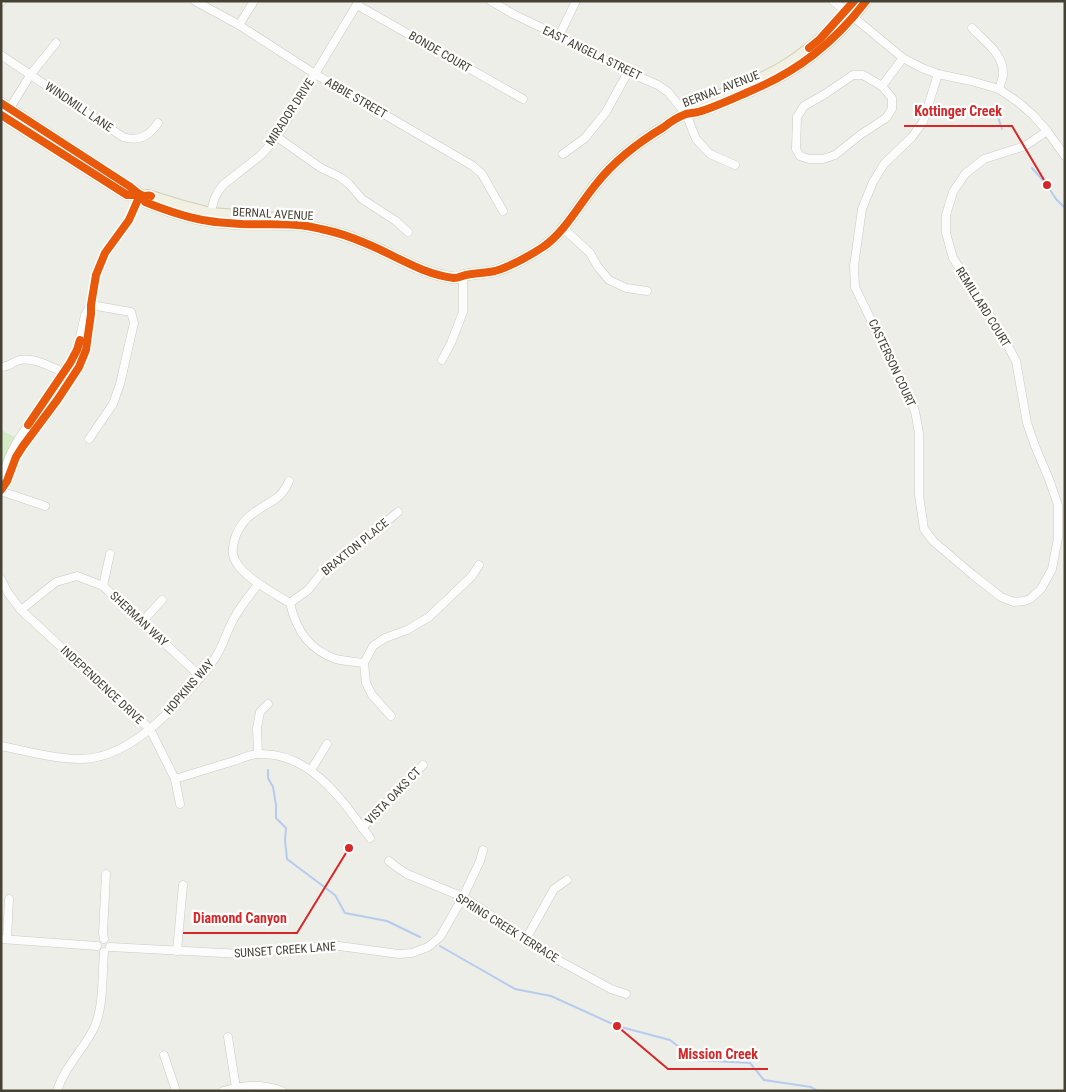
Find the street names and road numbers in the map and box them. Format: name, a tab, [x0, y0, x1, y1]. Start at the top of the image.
street label: EAST ANGELA STREET	[540, 23, 644, 83]
street label: BONDE COURT	[406, 29, 474, 75]
street label: BERNAL AVENUE	[681, 68, 761, 110]
street label: ABBIE STREET	[323, 75, 389, 121]
street label: MIRADOR DRIVE	[263, 76, 317, 148]
street label: WINDMILL LANE	[42, 79, 116, 135]
street label: BERNAL AVENUE	[232, 205, 314, 223]
street label: REMILLARD COURT	[953, 264, 1013, 350]
street label: CASTERSON COURT	[866, 317, 918, 409]
street label: BRAXTON PLACE	[319, 516, 391, 578]
street label: SHERMAN WAY	[107, 589, 171, 650]
street label: INDEPENDENCE DRIVE	[58, 643, 146, 727]
street label: HOPKINS WAY	[161, 656, 217, 718]
street label: VISTA OAKS CT	[362, 765, 424, 827]
street label: SPRING CREEK TERRACE	[453, 891, 561, 965]
street label: SUNSET CREEK LANE	[234, 939, 336, 961]

